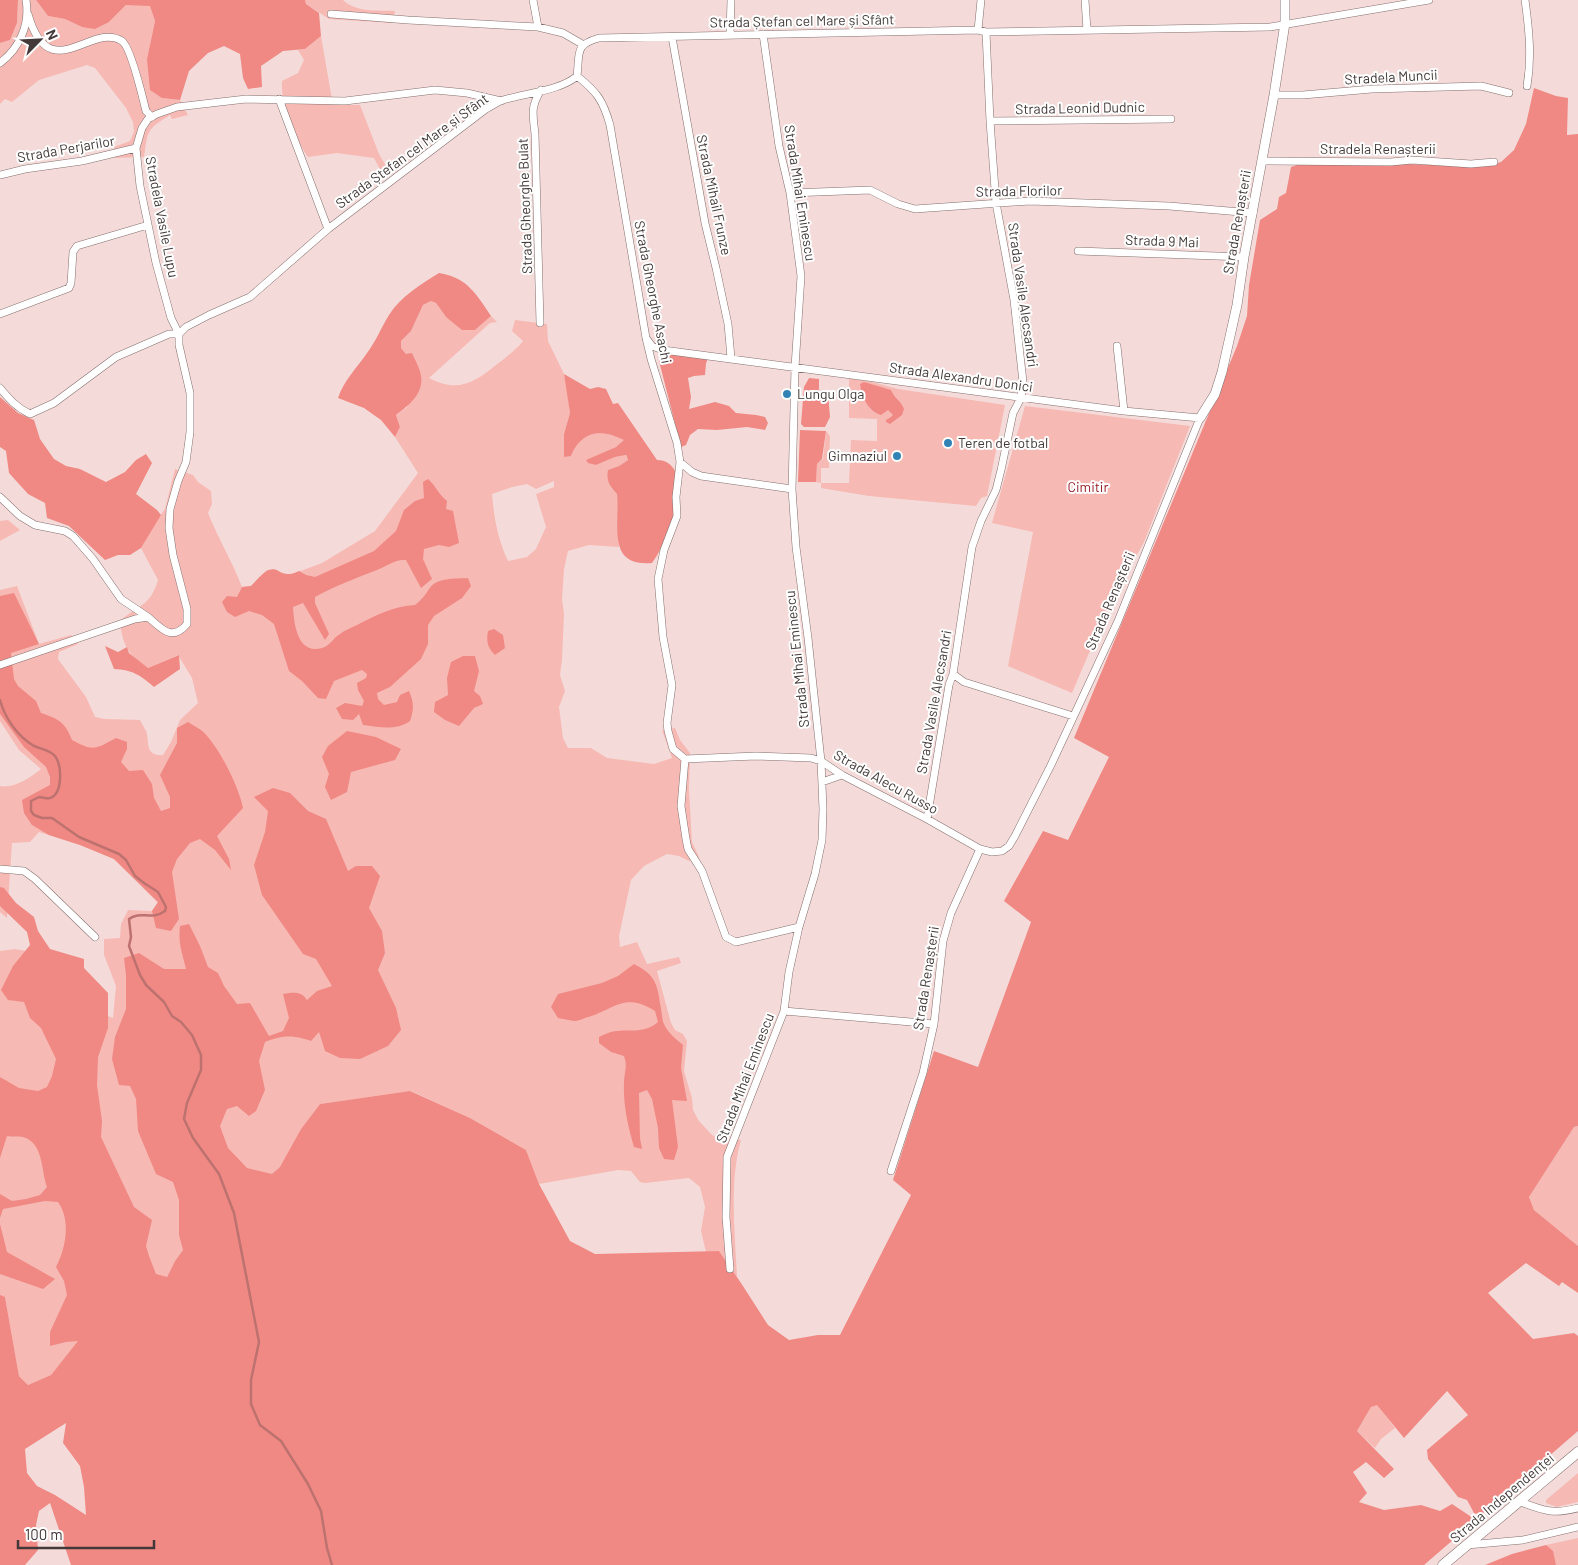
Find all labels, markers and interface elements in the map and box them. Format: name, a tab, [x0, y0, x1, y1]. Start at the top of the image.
street label: Strada Ștefan cel Mare și Sfânt	[709, 10, 895, 31]
north arrow	[15, 15, 65, 65]
text: N	[43, 27, 62, 42]
street label: Stradela Muncii	[1344, 66, 1438, 87]
street label: Strada Ștefan cel Mare și Sfânt	[332, 89, 491, 212]
street label: Strada Leonid Dudnic	[1015, 98, 1145, 117]
street label: Strada Mihai Eminescu	[781, 124, 820, 262]
street label: Strada Perjarilor	[16, 132, 116, 165]
street label: Strada Mihail Frunze	[693, 133, 736, 257]
street label: Strada Gheorghe Bulat	[514, 138, 535, 274]
street label: Stradela Renașterii	[1320, 140, 1436, 157]
street label: Stradela Vasile Lupu	[142, 155, 183, 279]
street label: Strada Renașterii	[1219, 169, 1254, 275]
street label: Strada Florilor	[976, 181, 1062, 200]
street label: Strada Gheorghe Asachi	[631, 219, 676, 365]
street label: Strada Vasile Alecsandri	[1005, 222, 1042, 368]
street label: Strada 9 Mai	[1125, 231, 1199, 250]
street label: Strada Alexandru Donici	[888, 358, 1034, 395]
place label: Lungu Olga	[797, 385, 864, 402]
marker: Lungu Olga	[781, 388, 793, 400]
place label: Teren de fotbal	[958, 434, 1048, 451]
marker: Teren de fotbal	[942, 437, 954, 449]
place label: Gimnaziul	[828, 447, 887, 464]
marker: Gimnaziul	[891, 450, 903, 462]
park label: Cimitir	[1068, 478, 1108, 495]
street label: Strada Renașterii	[1081, 549, 1138, 653]
street label: Strada Mihai Eminescu	[781, 590, 812, 728]
street label: Strada Vasile Alecsandri	[912, 629, 955, 775]
street label: Strada Alecu Russo	[831, 746, 941, 817]
street label: Strada Renașterii	[909, 925, 942, 1031]
street label: Strada Mihai Eminescu	[712, 1011, 777, 1145]
street label: Strada Independenței	[1446, 1449, 1557, 1546]
scale bar	[18, 1518, 154, 1550]
text: 100 m	[25, 1525, 63, 1543]

